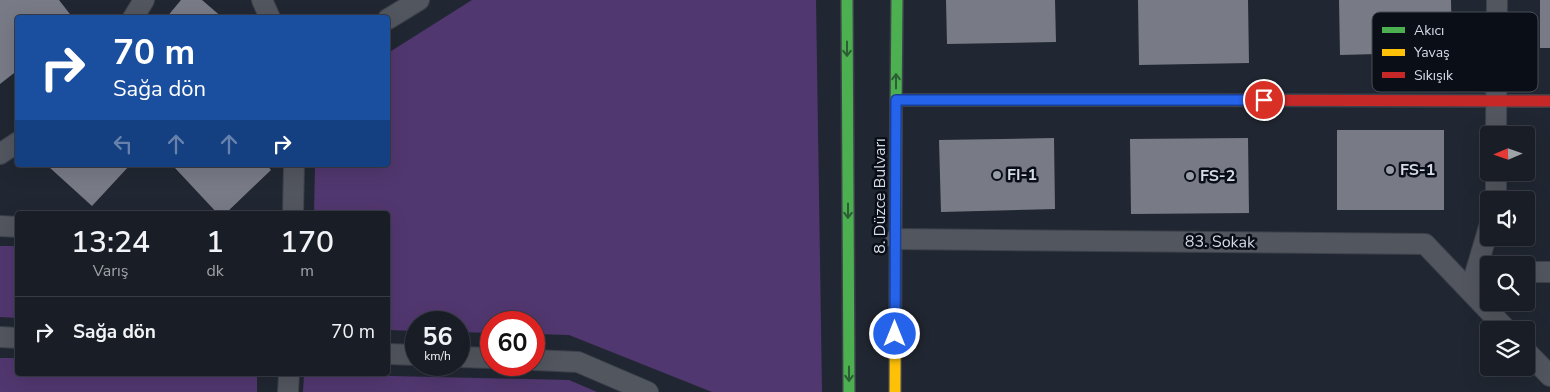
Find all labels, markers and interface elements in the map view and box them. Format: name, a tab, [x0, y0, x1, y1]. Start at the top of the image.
legend	[1372, 12, 1538, 92]
text: Akıcı	[1414, 21, 1444, 40]
text: 70 m	[113, 29, 195, 76]
icon: right	[30, 35, 95, 100]
one-way arrow	[842, 40, 852, 56]
text: Yavaş	[1413, 43, 1450, 62]
text: Sıkışık	[1414, 66, 1454, 85]
one-way arrow	[891, 73, 901, 90]
text: Sağa dön	[113, 74, 206, 104]
pin	[1243, 79, 1285, 121]
icon: arrive	[1250, 86, 1278, 114]
north arrow	[1480, 126, 1535, 181]
map controls	[1480, 126, 1535, 376]
icon: left	[109, 130, 137, 158]
icon: ahead	[162, 130, 190, 158]
icon: ahead	[215, 130, 243, 158]
icon: right	[268, 130, 296, 158]
street label: 8. Düzce Bulvarı	[869, 138, 891, 254]
place label: FS-1	[1400, 159, 1435, 181]
place label: FI-1	[1007, 164, 1037, 186]
marker: FS-1	[1384, 164, 1396, 176]
place label: FS-2	[1200, 165, 1235, 187]
marker: FI-1	[991, 169, 1003, 181]
marker: FS-2	[1184, 170, 1196, 182]
button: sound	[1480, 191, 1535, 246]
one-way arrow	[843, 202, 853, 219]
text: 13:24	[71, 222, 150, 263]
text: 1	[206, 222, 224, 263]
text: 170	[280, 222, 334, 263]
street label: 83. Sokak	[1185, 230, 1256, 254]
button: search	[1480, 256, 1535, 311]
text: Varış	[93, 260, 128, 282]
text: dk	[206, 260, 224, 282]
text: m	[300, 260, 314, 282]
position arrow	[868, 307, 920, 359]
speed limit sign: 60	[480, 311, 545, 376]
icon: right	[30, 318, 58, 346]
text: Sağa dön	[73, 319, 156, 345]
text: 70 m	[331, 319, 375, 345]
text: 56	[422, 320, 453, 354]
button: layers	[1480, 321, 1535, 376]
text: km/h	[424, 348, 451, 364]
one-way arrow	[844, 365, 854, 381]

